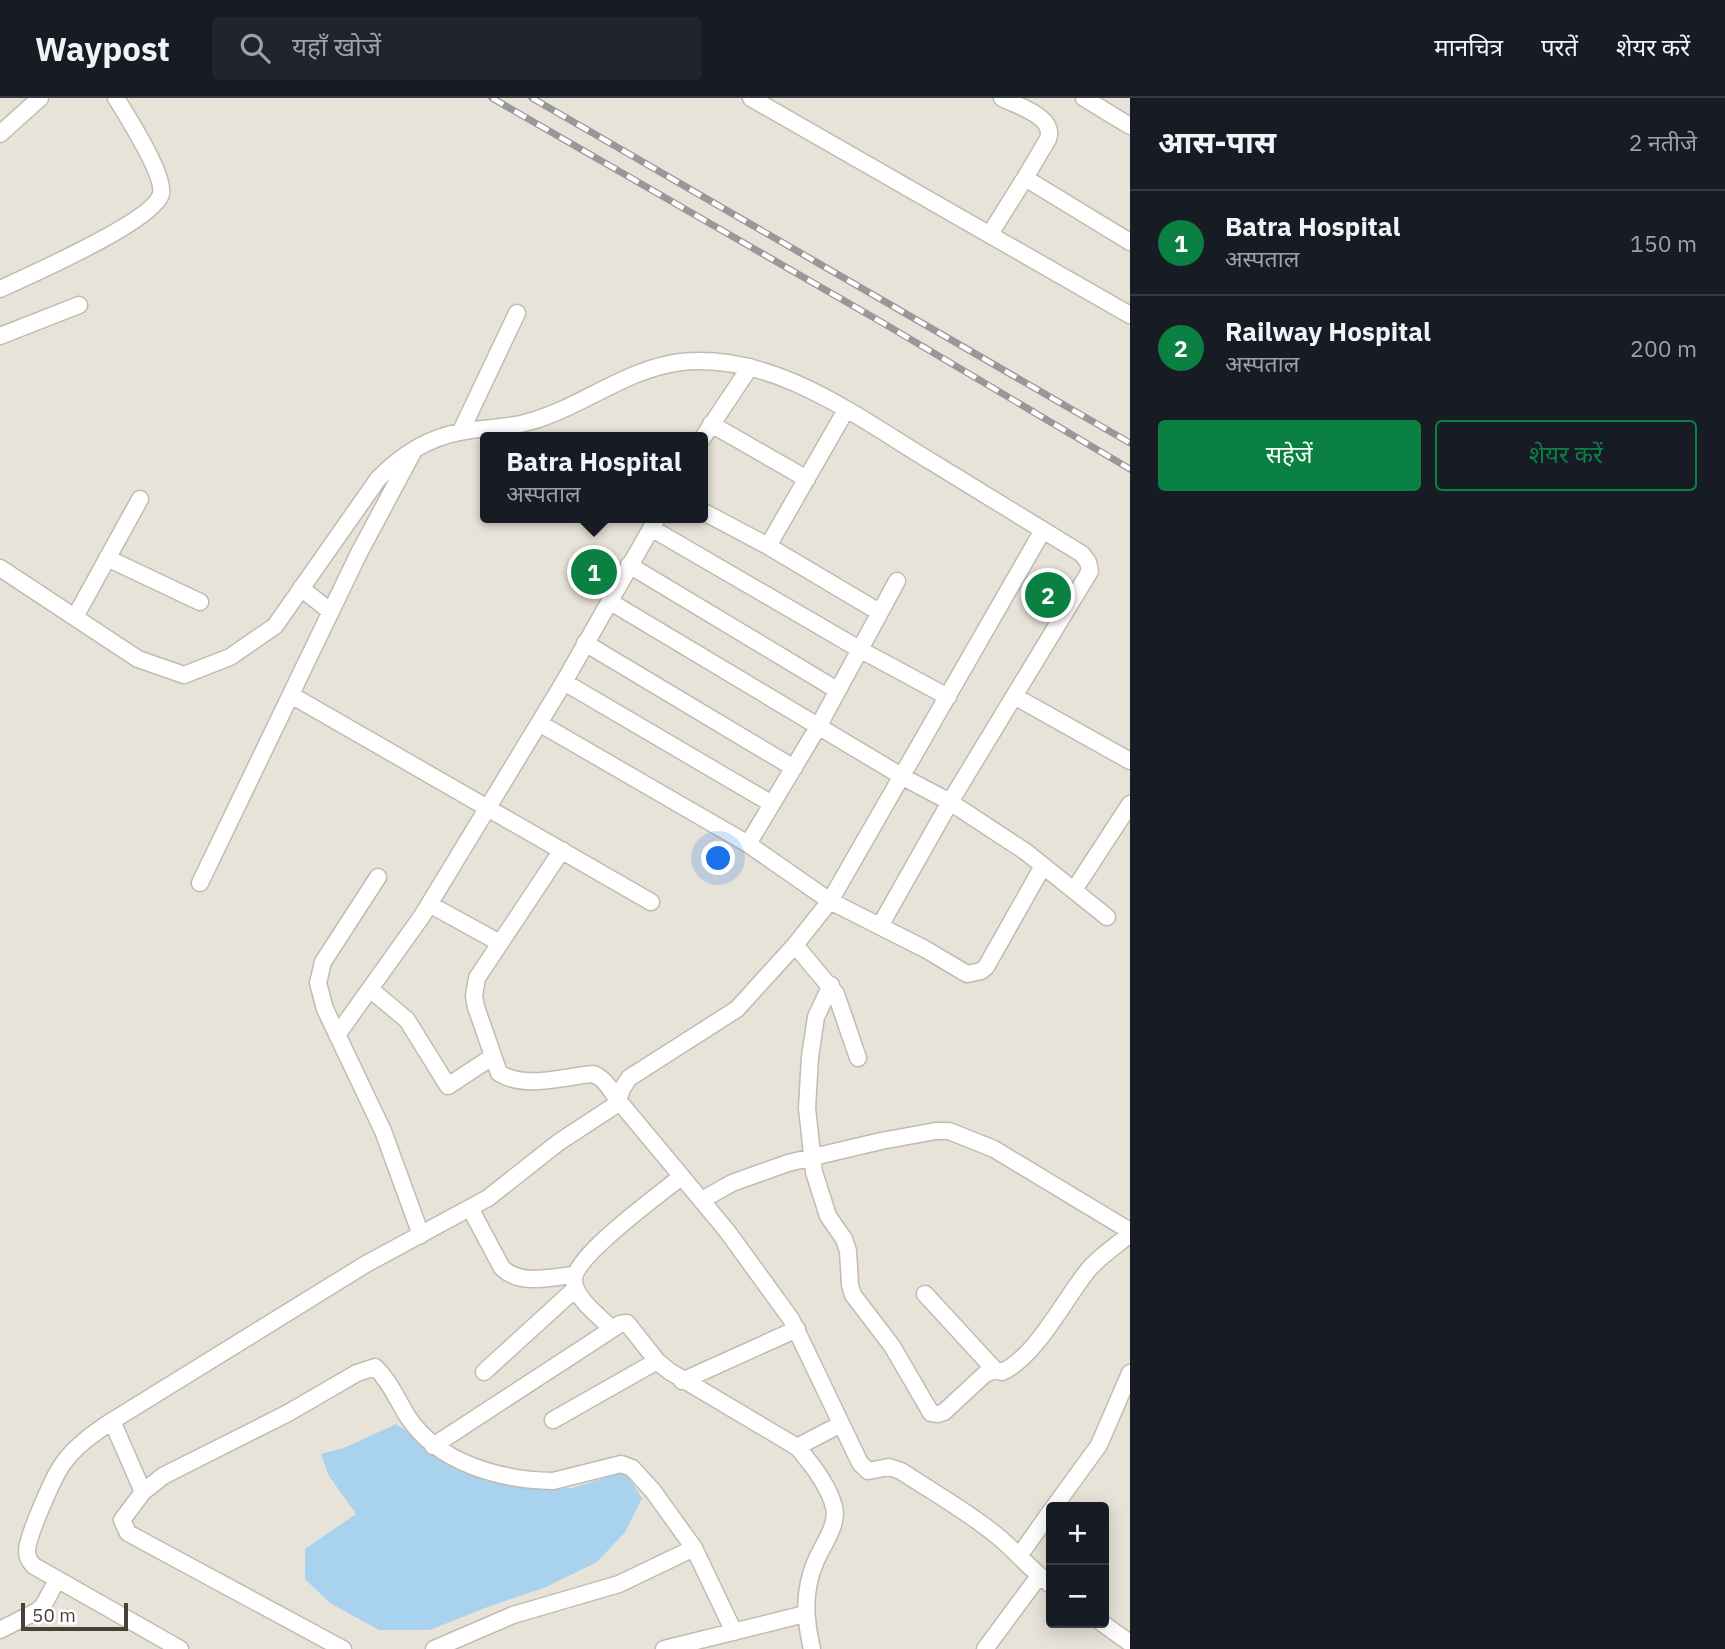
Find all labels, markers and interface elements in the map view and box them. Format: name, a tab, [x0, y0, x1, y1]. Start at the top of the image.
search box	[212, 17, 702, 80]
text: Waypost	[35, 27, 170, 70]
icon: search	[236, 29, 274, 67]
text: यहाँ खोजें	[292, 29, 381, 63]
text: मानचित्र	[1434, 31, 1503, 63]
text: परतें	[1541, 31, 1578, 63]
text: शेयर करें	[1616, 31, 1690, 63]
text: आस-पास	[1158, 122, 1276, 161]
text: 2 नतीजे	[1629, 127, 1697, 157]
text: Batra Hospital	[1225, 209, 1400, 243]
text: 1	[1174, 228, 1188, 258]
text: 150 m	[1630, 228, 1697, 258]
text: अस्पताल	[1225, 243, 1299, 273]
text: Railway Hospital	[1225, 314, 1431, 348]
text: 2	[1174, 333, 1188, 363]
text: 200 m	[1630, 333, 1697, 363]
text: अस्पताल	[1225, 348, 1299, 378]
button: सहेजें	[1158, 420, 1421, 491]
button: शेयर करें	[1435, 420, 1697, 491]
popup	[480, 432, 708, 523]
text: Batra Hospital	[506, 444, 682, 478]
text: अस्पताल	[506, 478, 581, 508]
pin: 1	[571, 546, 617, 598]
pin: 2	[1025, 569, 1071, 621]
your location	[701, 841, 735, 875]
map controls	[1046, 1502, 1109, 1628]
button: +	[1046, 1502, 1109, 1565]
button: −	[1046, 1565, 1109, 1628]
scale bar	[21, 1600, 128, 1632]
text: 50 m	[32, 1603, 76, 1627]

